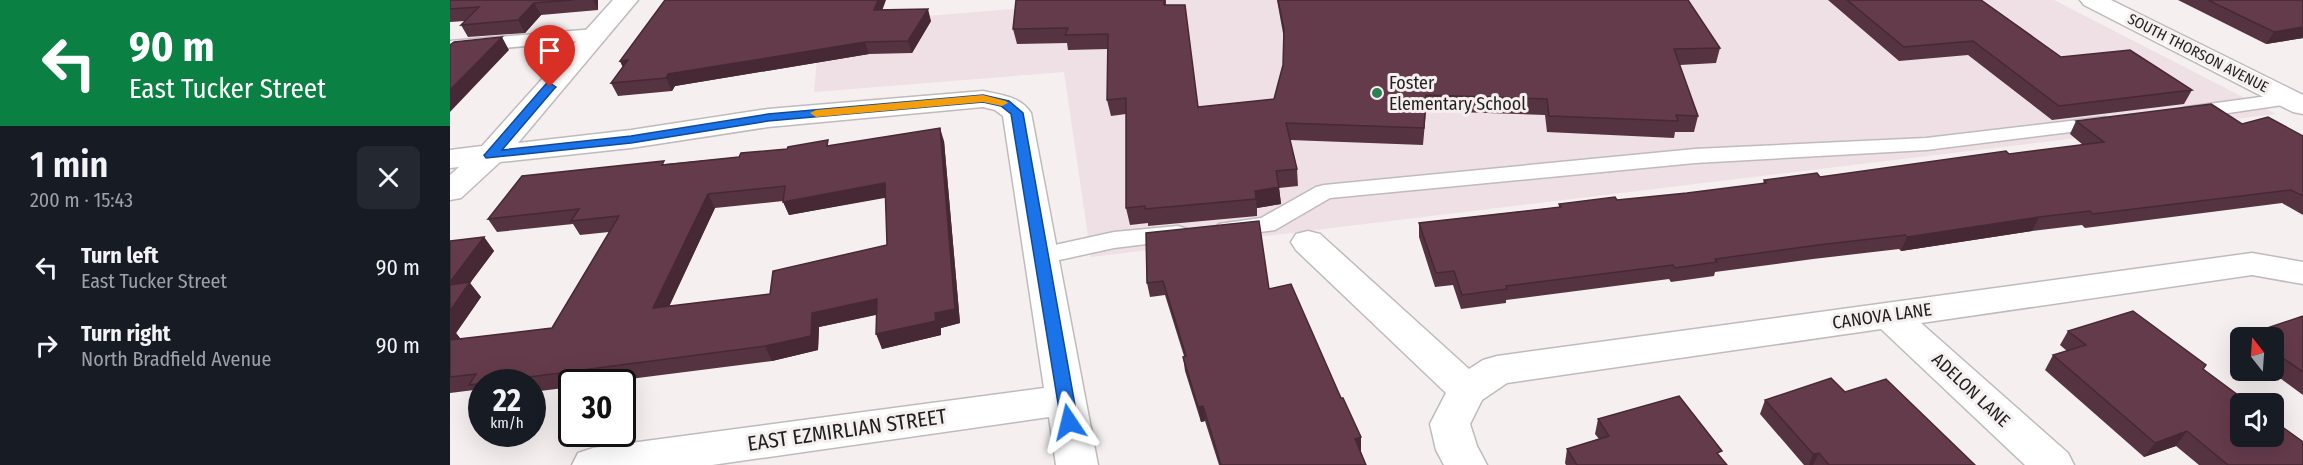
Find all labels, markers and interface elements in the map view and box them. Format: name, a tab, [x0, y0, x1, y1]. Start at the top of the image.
street label: SOUTH THORSON AVENUE	[2125, 10, 2271, 96]
text: 90 m	[129, 22, 214, 72]
icon: left	[30, 24, 108, 102]
pin	[524, 25, 575, 87]
icon: arrive	[533, 34, 566, 67]
place label: Foster Elementary School	[1389, 72, 1526, 115]
text: East Tucker Street	[129, 73, 326, 105]
marker: Foster Elementary School	[1370, 86, 1384, 100]
text: 1 min	[30, 143, 108, 187]
button: close	[357, 146, 420, 209]
text: 200 m · 15:43	[30, 188, 133, 212]
text: Turn left	[81, 242, 159, 269]
icon: left	[30, 251, 63, 284]
text: 90 m	[376, 254, 420, 281]
text: East Tucker Street	[81, 269, 227, 293]
street label: CANOVA LANE	[1831, 298, 1933, 334]
text: Turn right	[81, 320, 170, 347]
north arrow	[2230, 327, 2284, 381]
map controls	[2230, 327, 2284, 447]
icon: right	[30, 329, 63, 362]
text: 90 m	[376, 332, 420, 359]
text: North Bradfield Avenue	[81, 347, 271, 371]
street label: ADELON LANE	[1927, 348, 2015, 432]
speed limit sign: 30	[558, 369, 636, 447]
text: 22	[493, 383, 521, 419]
position arrow	[1037, 390, 1101, 454]
button: sound	[2230, 393, 2284, 447]
street label: EAST EZMIRLIAN STREET	[746, 403, 949, 457]
text: km/h	[490, 414, 524, 432]

